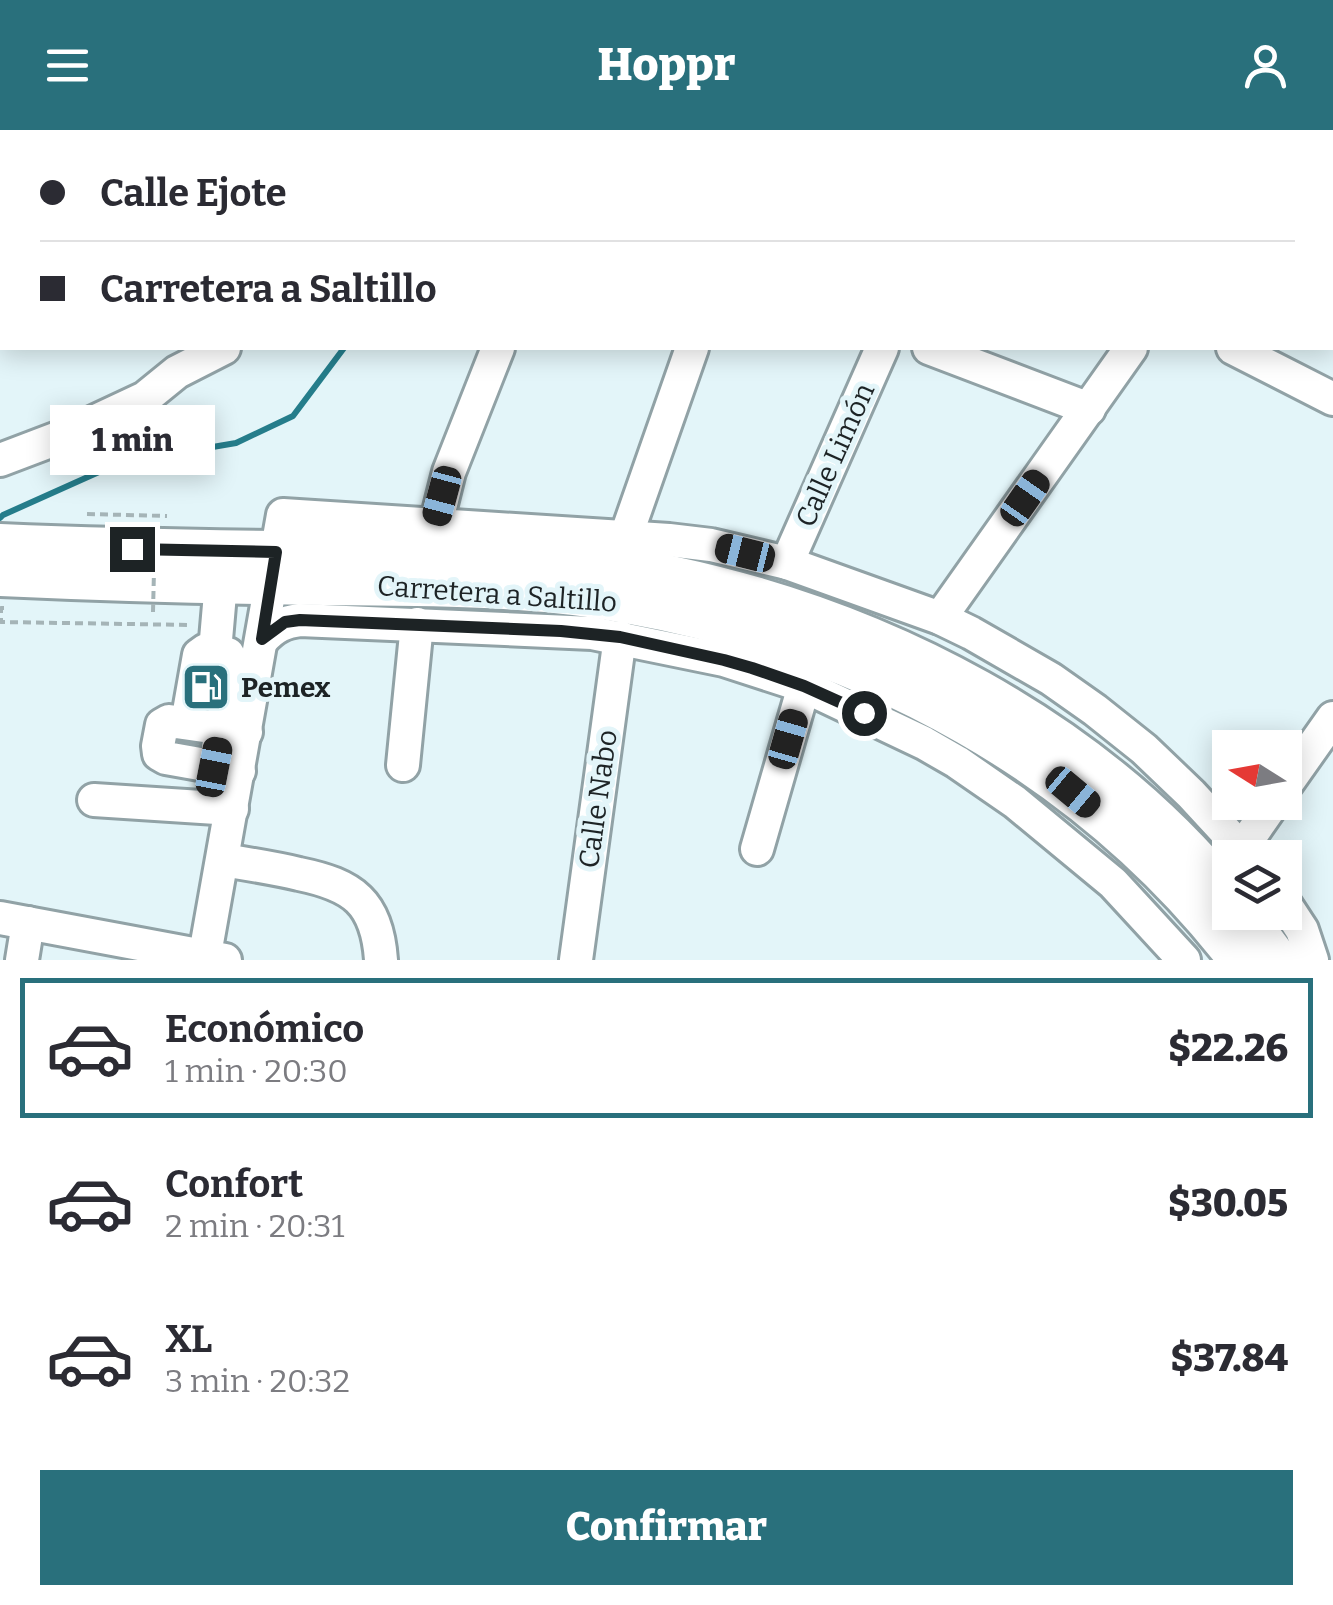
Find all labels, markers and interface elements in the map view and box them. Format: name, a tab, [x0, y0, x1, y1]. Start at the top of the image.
icon: menu	[40, 38, 95, 93]
text: Hoppr	[597, 38, 736, 92]
icon: person	[1238, 38, 1293, 93]
text: Calle Ejote	[100, 170, 287, 216]
text: Carretera a Saltillo	[100, 266, 437, 312]
street label: Calle Limón	[789, 378, 881, 532]
callout: 1 min	[49, 404, 214, 474]
text: 1 min	[92, 421, 173, 459]
car	[420, 463, 464, 529]
car	[996, 465, 1054, 531]
route end	[110, 527, 155, 572]
car	[712, 531, 778, 575]
street label: Carretera a Saltillo	[376, 569, 618, 619]
fuel station icon: Pemex	[180, 661, 232, 713]
place label: Pemex	[241, 671, 331, 704]
route start	[842, 691, 887, 736]
car	[765, 706, 811, 772]
street label: Calle Nabo	[572, 728, 624, 870]
north arrow	[1212, 730, 1302, 820]
map controls	[1212, 730, 1302, 930]
car	[194, 735, 234, 799]
car	[1040, 761, 1106, 823]
button: layers	[1212, 840, 1302, 930]
icon: car	[45, 1003, 135, 1093]
text: Económico	[165, 1006, 364, 1052]
text: $22.26	[1168, 1025, 1288, 1071]
text: 1 min · 20:30	[165, 1052, 348, 1090]
icon: car	[45, 1158, 135, 1248]
text: Confort	[165, 1161, 303, 1207]
text: $30.05	[1168, 1180, 1288, 1226]
text: 2 min · 20:31	[165, 1207, 345, 1245]
icon: car	[45, 1313, 135, 1403]
text: XL	[165, 1316, 212, 1362]
text: $37.84	[1170, 1335, 1288, 1381]
text: 3 min · 20:32	[165, 1362, 350, 1400]
button: Confirmar	[40, 1470, 1293, 1585]

